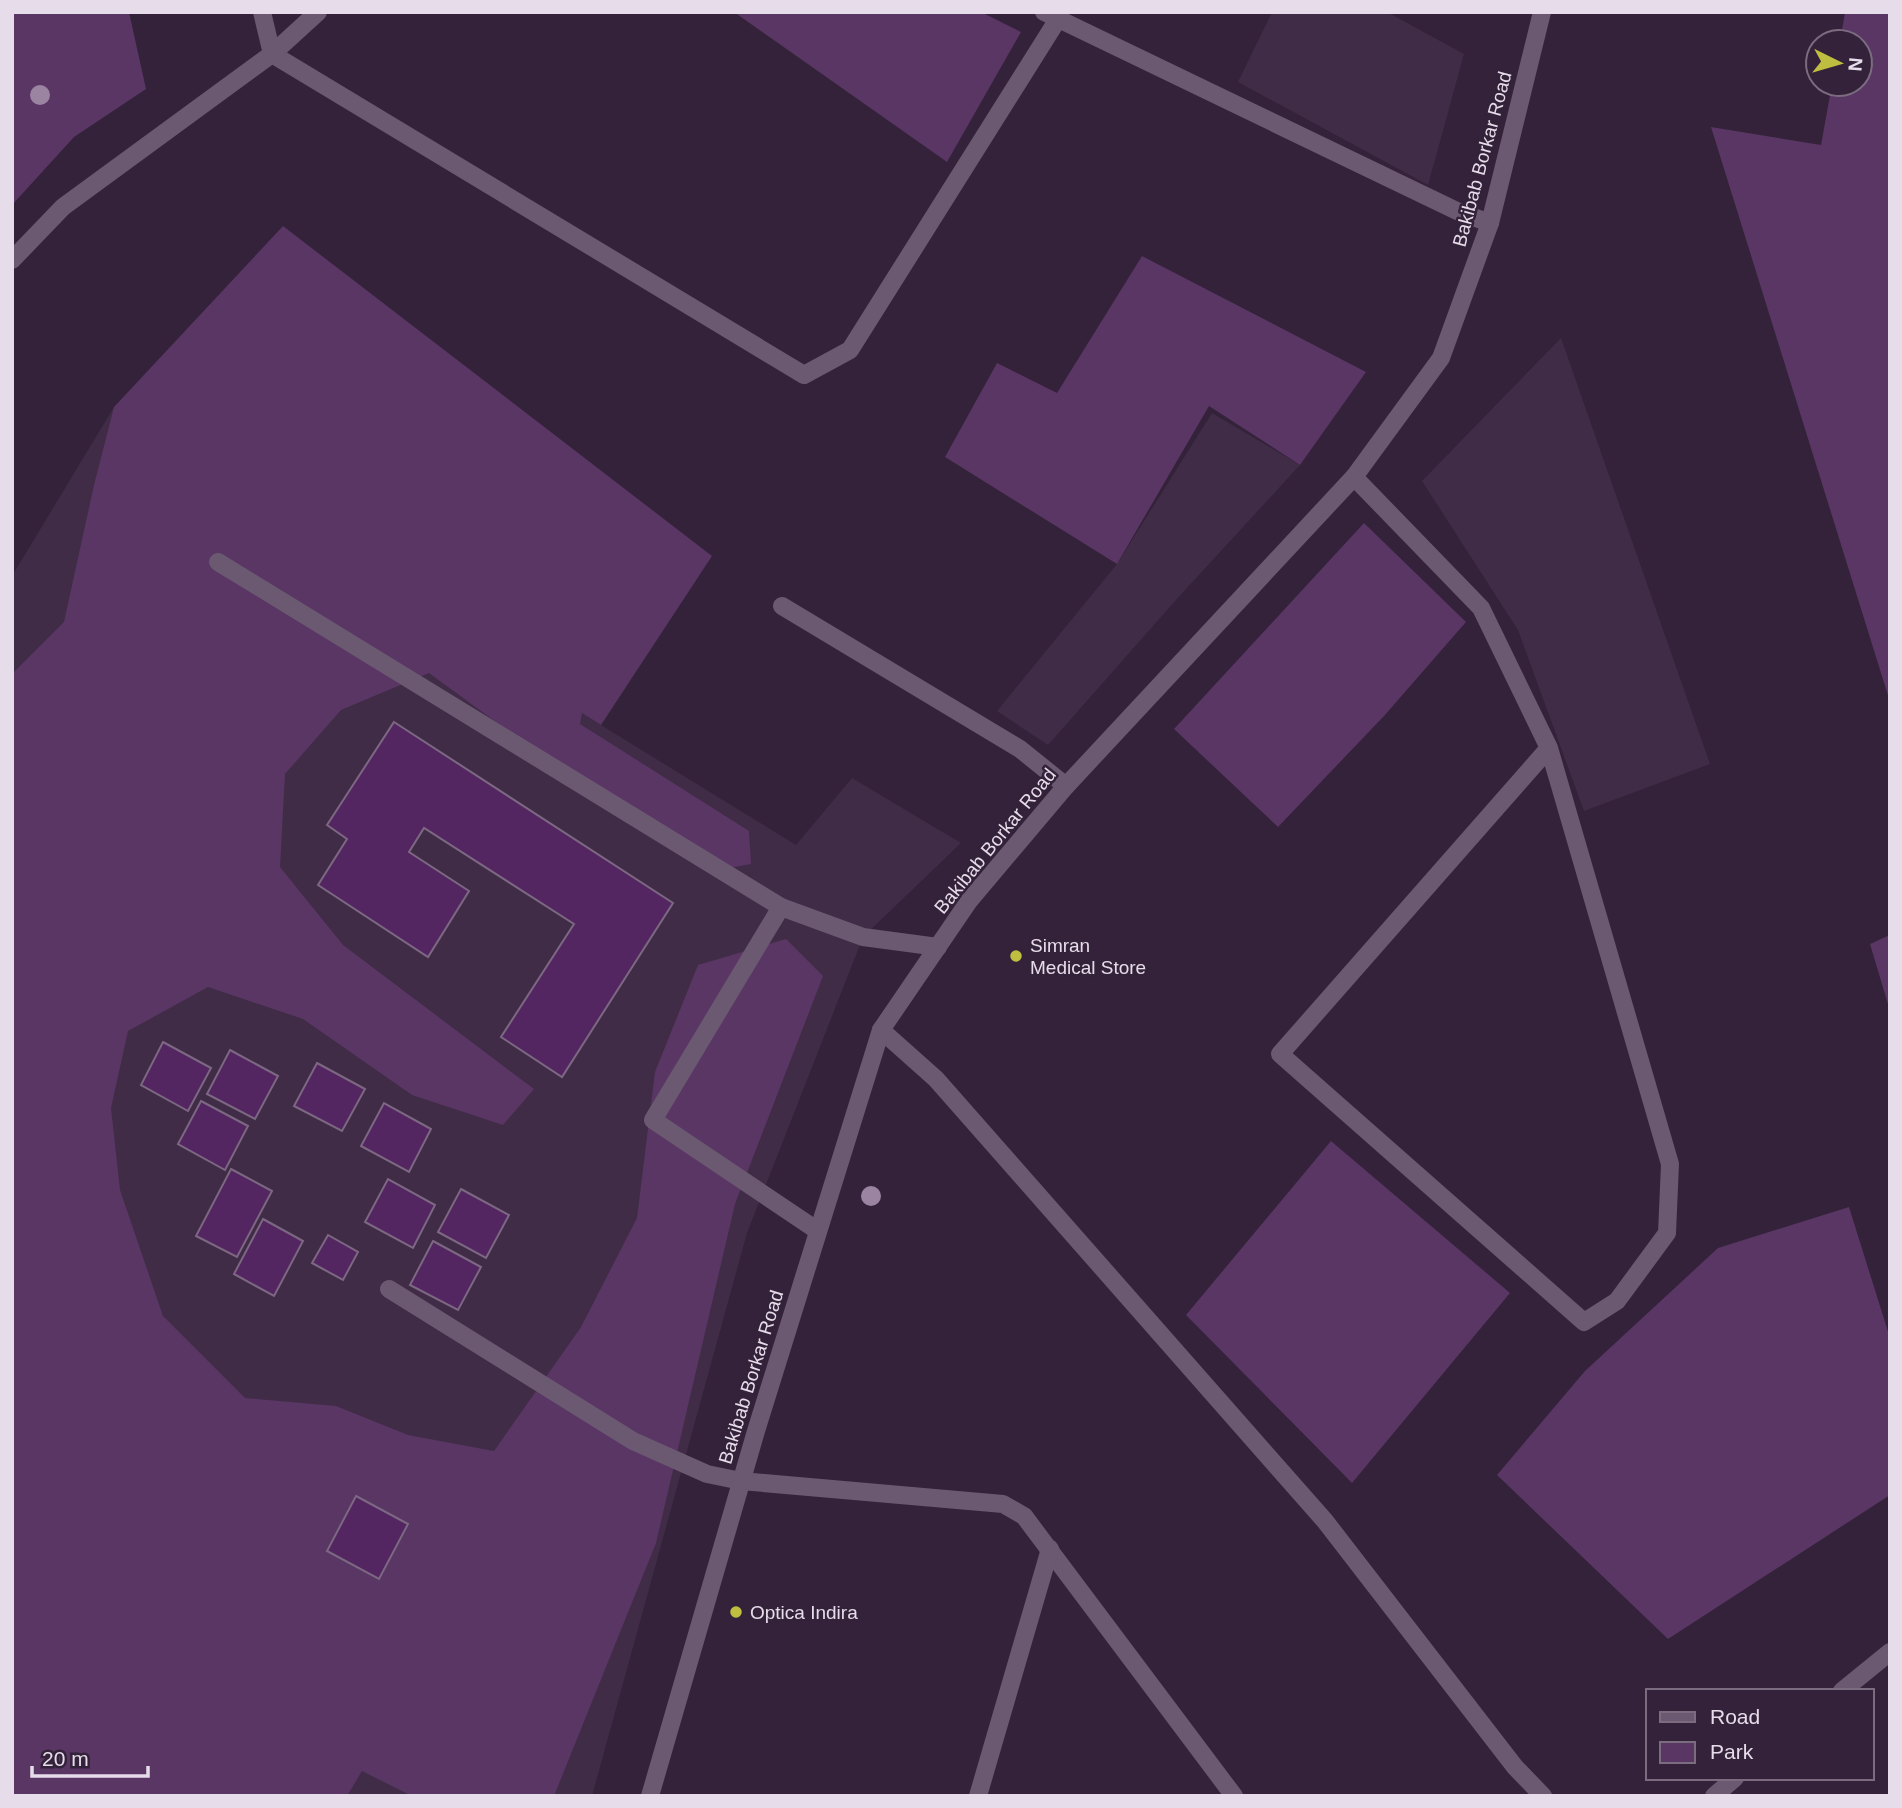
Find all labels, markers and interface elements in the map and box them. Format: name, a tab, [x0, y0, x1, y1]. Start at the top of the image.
north arrow	[1804, 28, 1874, 98]
text: N	[1844, 57, 1866, 72]
street label: Bakibab Borkar Road	[1448, 69, 1516, 249]
street label: Bakibab Borkar Road	[930, 764, 1060, 918]
place label: Simran Medical Store	[1030, 935, 1146, 978]
marker: Simran Medical Store	[1008, 948, 1024, 964]
street label: Bakibab Borkar Road	[715, 1288, 787, 1466]
place label: Optica Indira	[750, 1602, 858, 1623]
marker: Optica Indira	[728, 1604, 744, 1620]
legend	[1646, 1689, 1874, 1780]
text: Road	[1710, 1705, 1760, 1728]
scale bar	[32, 1734, 147, 1778]
text: Park	[1710, 1740, 1754, 1763]
text: 20 m	[42, 1747, 89, 1770]

